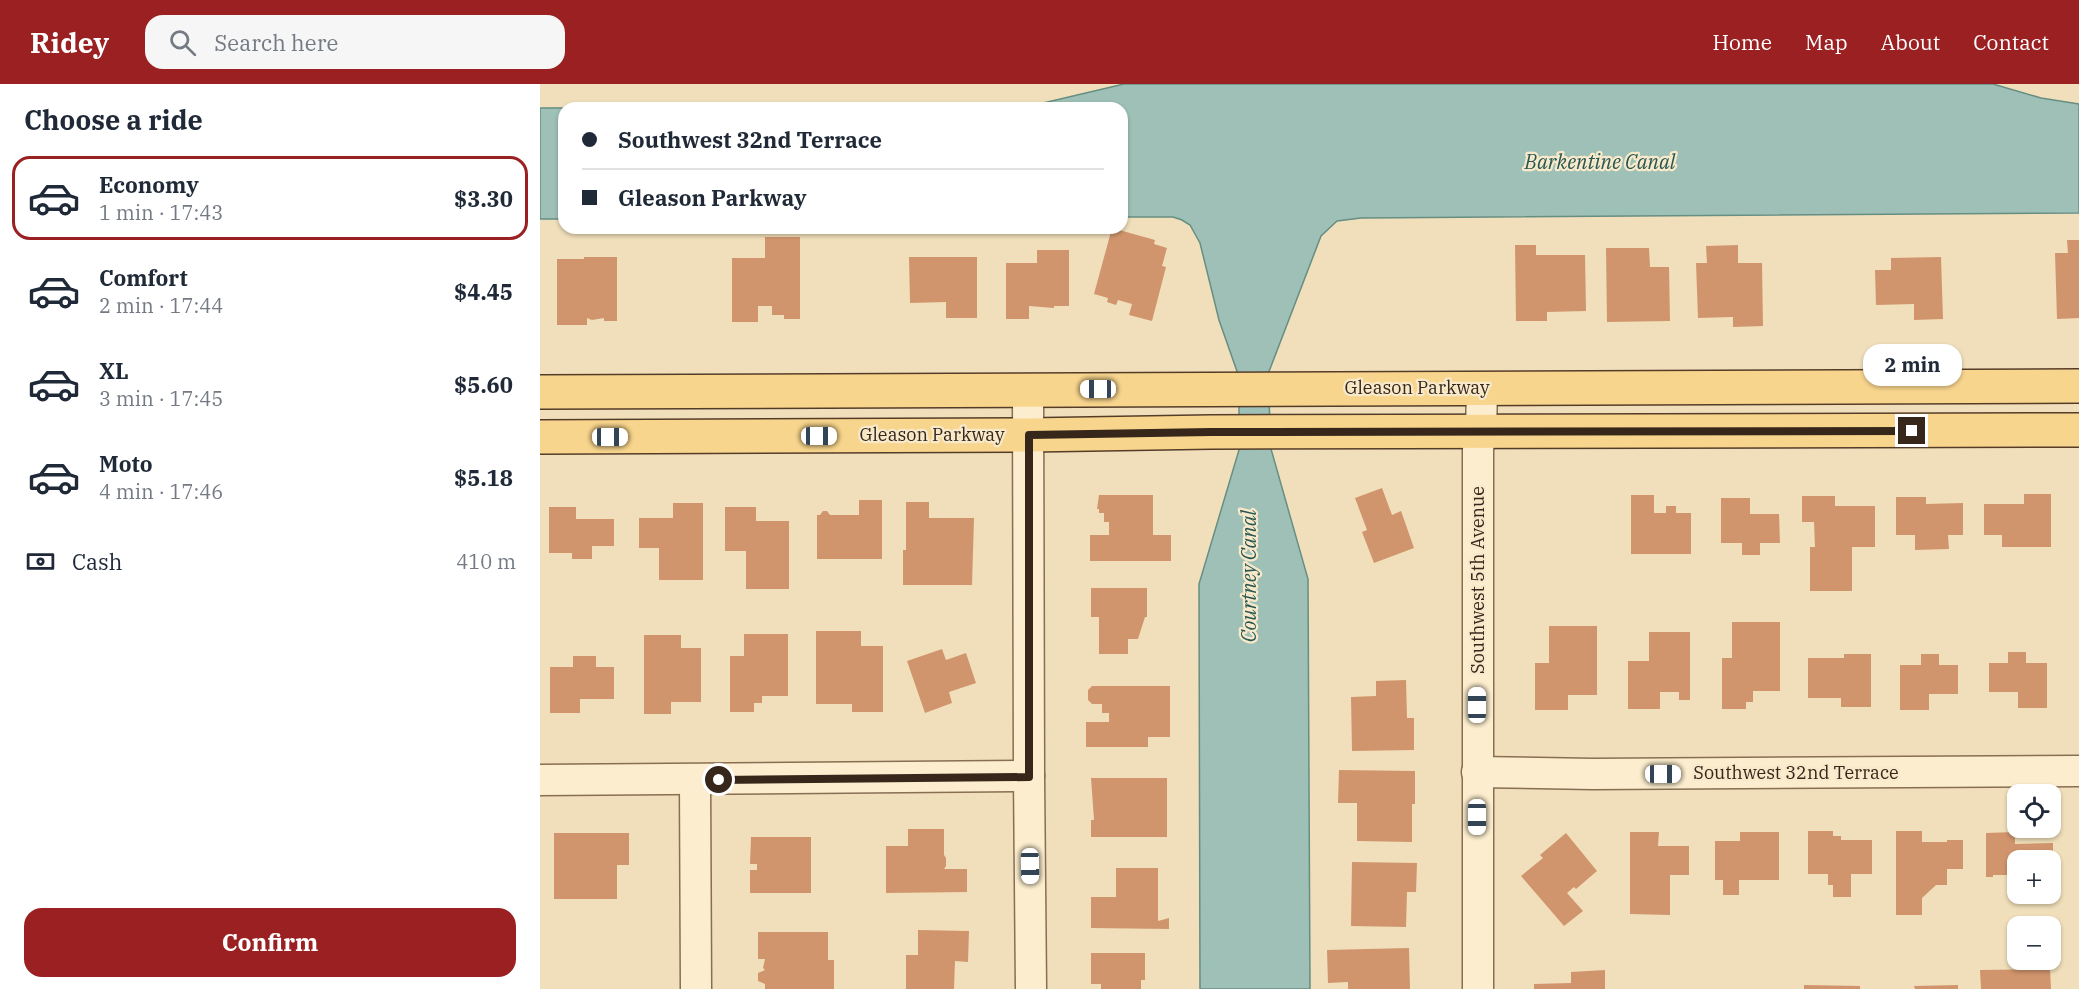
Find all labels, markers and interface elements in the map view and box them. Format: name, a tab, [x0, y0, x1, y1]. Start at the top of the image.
search box	[145, 15, 565, 69]
text: Ridey	[30, 24, 109, 61]
icon: search	[166, 26, 199, 59]
text: Search here	[214, 28, 338, 57]
text: Home	[1712, 28, 1772, 56]
text: Map	[1805, 28, 1848, 56]
text: About	[1881, 28, 1940, 56]
text: Contact	[1973, 28, 2049, 56]
text: Choose a ride	[24, 102, 203, 137]
text: Southwest 32nd Terrace	[618, 125, 882, 154]
water label: Barkentine Canal	[1524, 148, 1676, 175]
text: Economy	[99, 170, 199, 199]
icon: car	[27, 171, 81, 225]
text: Gleason Parkway	[618, 183, 807, 212]
text: $3.30	[454, 184, 513, 213]
text: 1 min · 17:43	[99, 199, 223, 226]
text: Comfort	[99, 263, 188, 292]
icon: car	[27, 264, 81, 318]
text: $4.45	[454, 277, 513, 306]
text: 2 min · 17:44	[99, 292, 223, 319]
callout: 2 min	[1862, 344, 1962, 386]
text: 2 min	[1885, 351, 1941, 378]
text: XL	[99, 356, 129, 385]
icon: car	[27, 357, 81, 411]
text: $5.60	[454, 370, 513, 399]
street label: Gleason Parkway	[1344, 376, 1490, 399]
car	[1080, 380, 1116, 398]
text: 3 min · 17:45	[99, 385, 223, 412]
route end	[1898, 417, 1925, 444]
street label: Gleason Parkway	[859, 423, 1005, 446]
car	[801, 427, 837, 445]
car	[592, 428, 628, 446]
text: Moto	[99, 449, 153, 478]
icon: car	[27, 450, 81, 504]
text: $5.18	[454, 463, 513, 492]
text: 4 min · 17:46	[99, 478, 223, 505]
street label: Southwest 5th Avenue	[1466, 486, 1489, 674]
water label: Courtney Canal	[1235, 509, 1262, 642]
icon: cash	[24, 545, 57, 578]
text: Cash	[72, 547, 123, 576]
text: 410 m	[456, 548, 516, 575]
car	[1468, 687, 1486, 723]
street label: Southwest 32nd Terrace	[1693, 761, 1899, 784]
car	[1645, 765, 1681, 783]
route start	[705, 766, 732, 793]
map controls	[2007, 784, 2061, 970]
button: locate	[2007, 784, 2061, 838]
car	[1468, 799, 1486, 835]
car	[1021, 848, 1039, 884]
button: +	[2007, 850, 2061, 904]
button: Confirm	[24, 908, 516, 977]
button: −	[2007, 916, 2061, 970]

